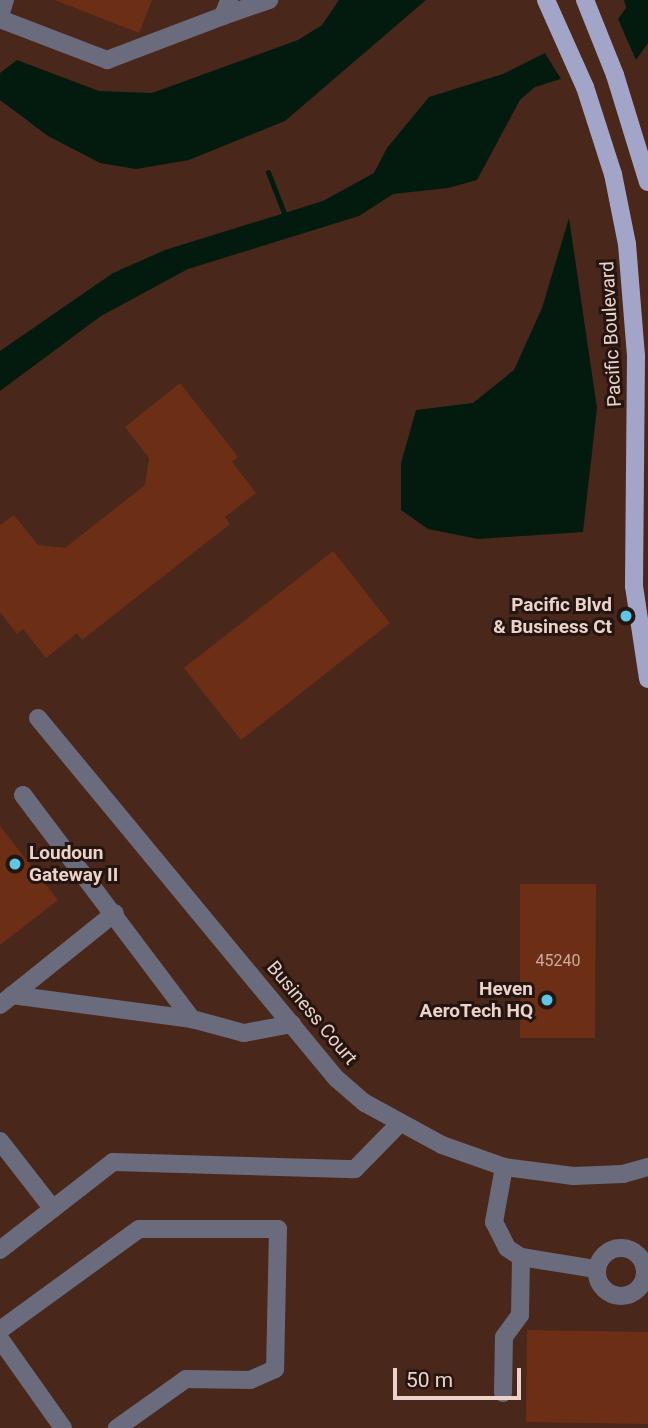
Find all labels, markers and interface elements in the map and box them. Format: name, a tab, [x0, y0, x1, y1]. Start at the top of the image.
street label: Pacific Boulevard	[596, 260, 626, 408]
place label: Pacific Blvd & Business Ct	[493, 594, 612, 638]
marker: Pacific Blvd & Business Ct	[618, 608, 634, 624]
place label: Loudoun Gateway II	[29, 842, 118, 886]
marker: Loudoun Gateway II	[7, 856, 23, 872]
house number: 45240	[536, 951, 580, 971]
street label: Business Court	[262, 956, 362, 1070]
place label: Heven AeroTech HQ	[420, 978, 533, 1022]
marker: Heven AeroTech HQ	[539, 992, 555, 1008]
scale bar	[396, 1354, 524, 1398]
text: 50 m	[406, 1368, 453, 1392]

